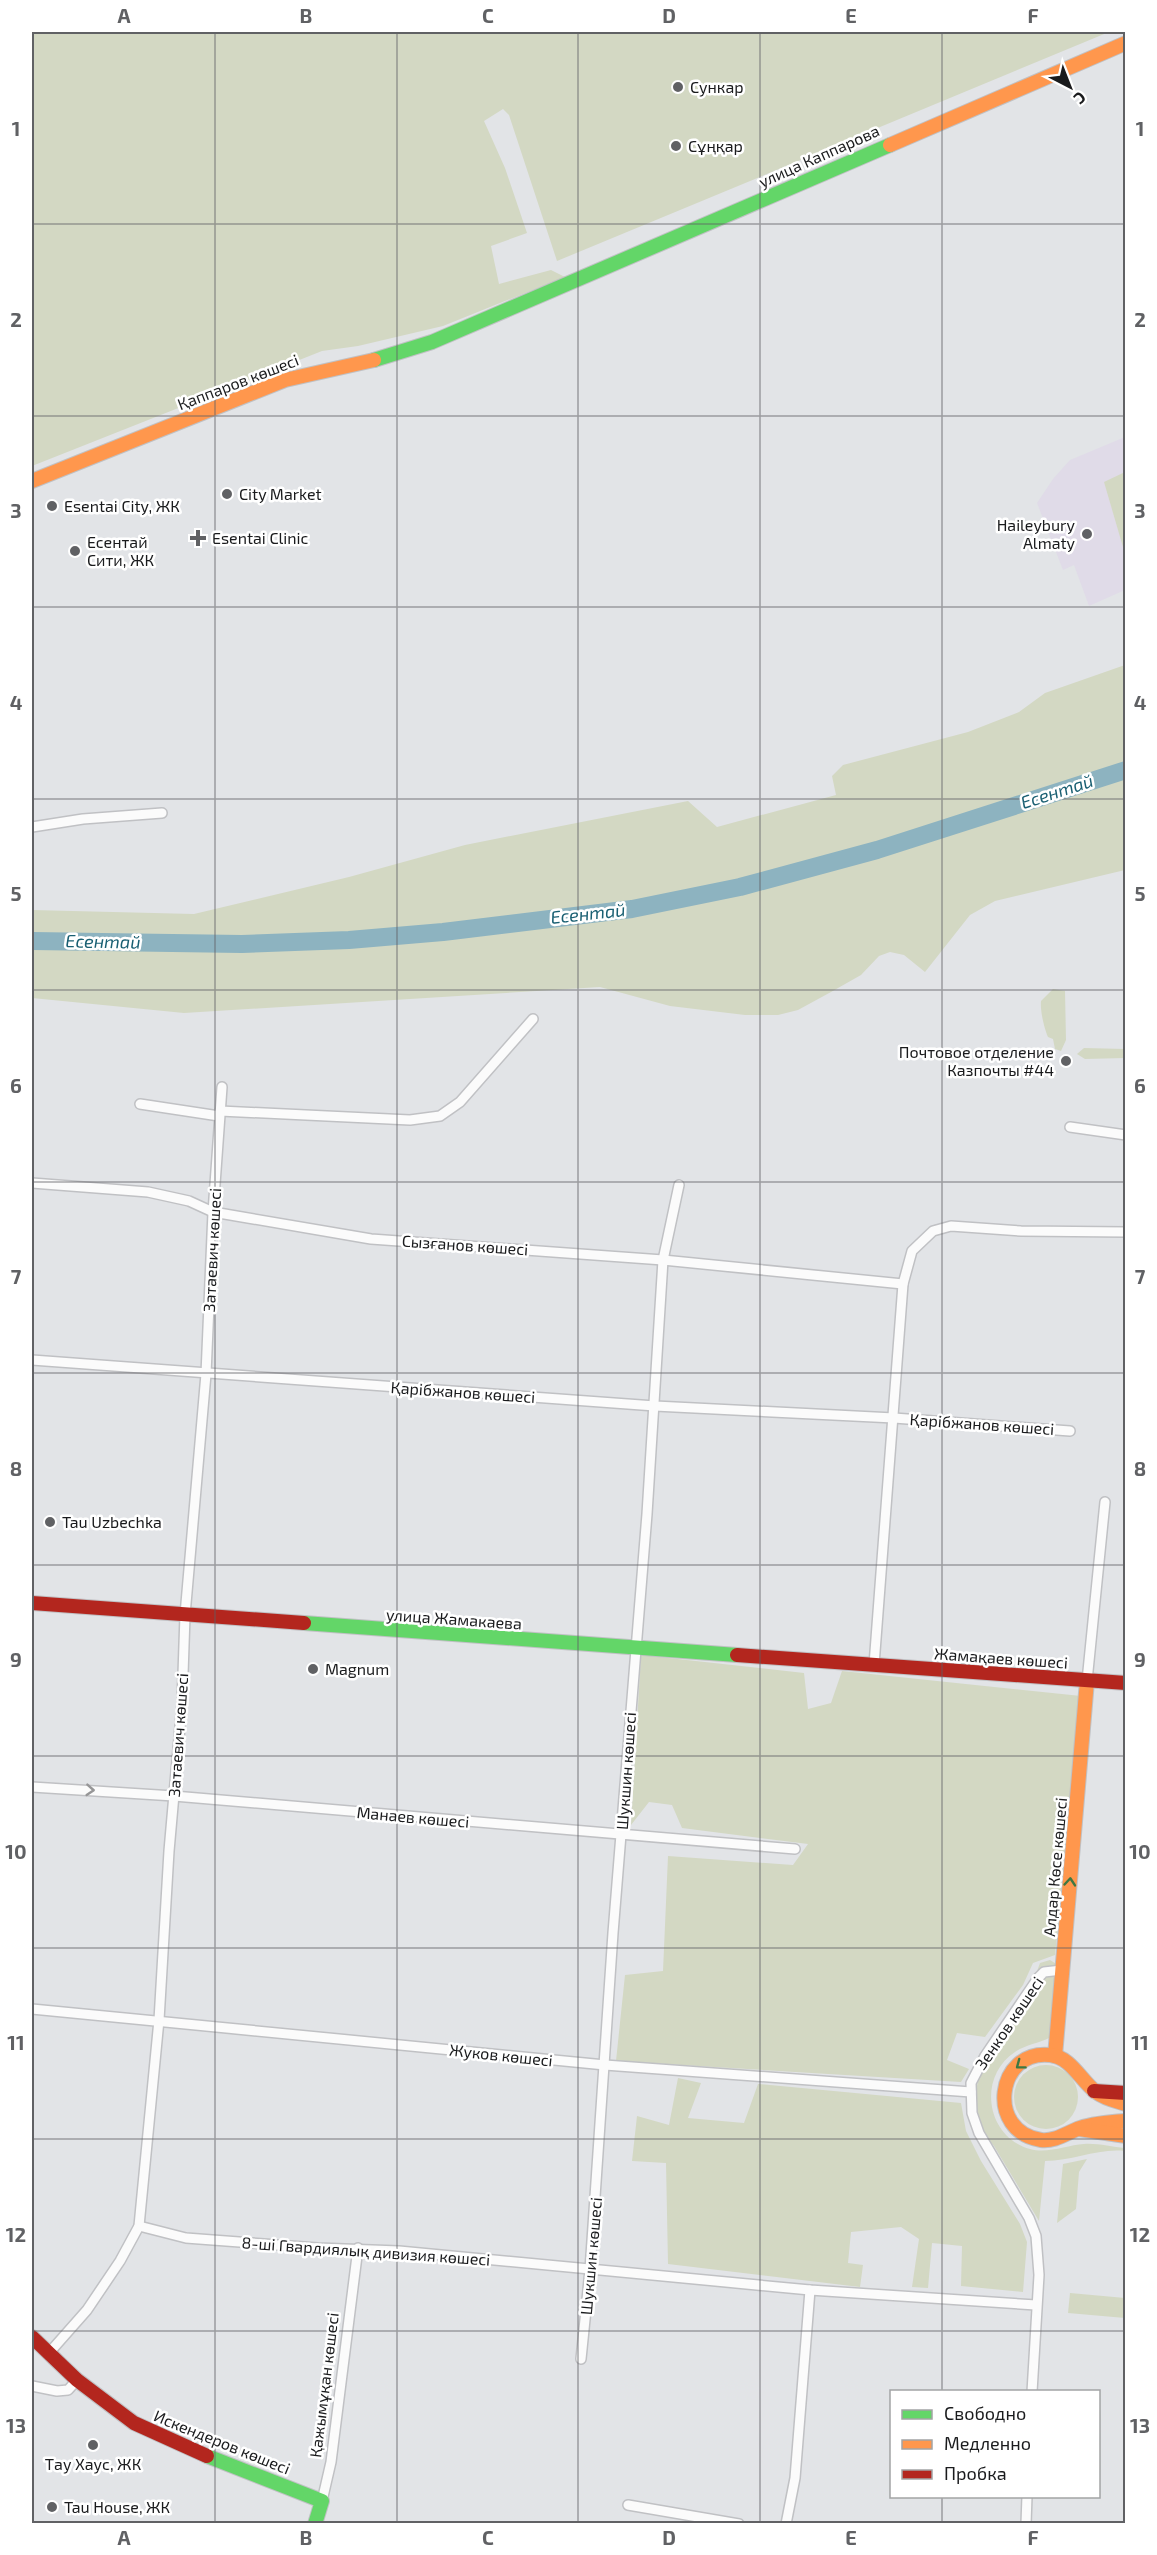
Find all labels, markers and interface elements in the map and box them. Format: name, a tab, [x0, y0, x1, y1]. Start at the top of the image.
text: A	[117, 3, 131, 27]
text: B	[300, 3, 312, 27]
text: C	[482, 3, 494, 27]
text: D	[662, 3, 676, 27]
text: E	[845, 3, 857, 27]
text: F	[1027, 3, 1039, 27]
north arrow	[1040, 57, 1100, 117]
place label: Сункар	[690, 77, 744, 97]
marker: Сункар	[671, 80, 685, 94]
text: С	[1071, 88, 1090, 109]
text: 1	[12, 116, 20, 140]
text: 1	[1136, 116, 1144, 140]
street label: улица Каппарова	[756, 120, 882, 192]
place label: Сұңқар	[688, 136, 743, 155]
marker: Сұңқар	[669, 139, 683, 153]
text: 2	[10, 307, 22, 331]
text: 2	[1134, 307, 1146, 331]
street label: Қаппаров көшесі	[175, 350, 301, 413]
place label: City Market	[239, 484, 322, 503]
marker: City Market	[220, 487, 234, 501]
place label: Esentai City, ЖК	[64, 496, 180, 515]
text: 3	[10, 498, 22, 522]
text: 3	[1134, 498, 1146, 522]
marker: Esentai City, ЖК	[45, 499, 59, 513]
place label: Haileybury Almaty	[997, 515, 1076, 552]
marker: Haileybury Almaty	[1080, 527, 1094, 541]
place label: Esentai Clinic	[212, 528, 308, 547]
marker: Esentai Clinic	[189, 529, 207, 547]
place label: Есентай Сити, ЖК	[87, 532, 154, 569]
marker: Есентай Сити, ЖК	[68, 544, 82, 558]
text: 4	[10, 690, 23, 714]
text: 4	[1134, 690, 1147, 714]
water label: Есентай	[1018, 769, 1096, 813]
text: 5	[10, 881, 22, 905]
text: 5	[1134, 881, 1146, 905]
water label: Есентай	[549, 898, 626, 928]
water label: Есентай	[65, 929, 141, 953]
place label: Почтовое отделение Казпочты #44	[899, 1042, 1054, 1079]
marker: Почтовое отделение Казпочты #44	[1059, 1054, 1073, 1068]
text: 6	[10, 1073, 22, 1097]
text: 6	[1134, 1073, 1146, 1097]
street label: Затаевич көшесі	[199, 1187, 224, 1313]
street label: Сызғанов көшесі	[401, 1231, 529, 1258]
text: 7	[11, 1264, 22, 1288]
text: 7	[1135, 1264, 1146, 1288]
street label: Қарібжанов көшесі	[390, 1377, 536, 1406]
street label: Қарібжанов көшесі	[909, 1409, 1055, 1438]
text: 8	[10, 1456, 22, 1480]
text: 8	[1134, 1456, 1146, 1480]
place label: Tau Uzbechka	[62, 1512, 162, 1531]
marker: Tau Uzbechka	[43, 1515, 57, 1529]
street label: улица Жамакаева	[385, 1604, 523, 1634]
street label: Жамақаев көшесі	[934, 1643, 1069, 1672]
text: 9	[10, 1647, 22, 1671]
text: 9	[1134, 1647, 1146, 1671]
place label: Magnum	[325, 1659, 389, 1678]
marker: Magnum	[306, 1662, 320, 1676]
street label: Затаевич көшесі	[164, 1672, 191, 1798]
street label: Шукшин көшесі	[612, 1711, 640, 1831]
one-way arrow	[85, 1784, 94, 1797]
street label: Алдар Көсе көшесі	[1039, 1797, 1070, 1937]
street label: Манаев көшесі	[356, 1802, 470, 1831]
text: 10	[5, 1839, 27, 1863]
text: 10	[1129, 1839, 1151, 1863]
one-way arrow	[1063, 1878, 1076, 1887]
street label: Зенков көшесі	[971, 1973, 1047, 2073]
text: 11	[7, 2030, 25, 2054]
text: 11	[1131, 2030, 1149, 2054]
street label: Жуков көшесі	[448, 2040, 554, 2070]
one-way arrow	[1016, 2057, 1027, 2068]
street label: Шукшин көшесі	[576, 2196, 606, 2316]
text: 12	[6, 2222, 26, 2246]
text: 12	[1130, 2222, 1150, 2246]
street label: 8-ші Гвардиялық дивизия көшесі	[241, 2232, 491, 2269]
street label: Қажымұқан көшесі	[305, 2311, 342, 2459]
legend	[890, 2390, 1100, 2498]
text: Свободно	[944, 2402, 1026, 2424]
street label: Искендеров көшесі	[151, 2406, 293, 2478]
text: 13	[6, 2413, 26, 2437]
text: 13	[1130, 2413, 1150, 2437]
text: Медленно	[944, 2432, 1031, 2454]
marker: Тау Хаус, ЖК	[86, 2438, 100, 2452]
place label: Тау Хаус, ЖК	[45, 2454, 142, 2474]
text: Пробка	[944, 2462, 1007, 2484]
place label: Tau House, ЖК	[64, 2497, 171, 2516]
marker: Tau House, ЖК	[45, 2500, 59, 2514]
text: A	[117, 2525, 131, 2549]
text: B	[300, 2525, 312, 2549]
text: C	[482, 2525, 494, 2549]
text: D	[662, 2525, 676, 2549]
text: E	[845, 2525, 857, 2549]
text: F	[1027, 2525, 1039, 2549]

